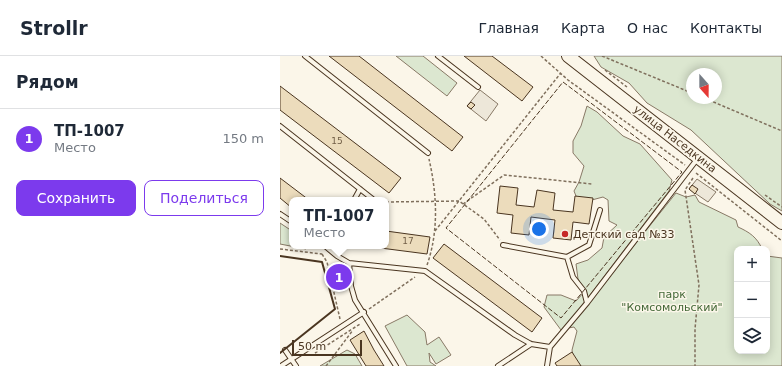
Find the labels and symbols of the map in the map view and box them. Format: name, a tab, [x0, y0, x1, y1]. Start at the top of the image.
north arrow	[686, 68, 722, 104]
street label: улица Наседкина	[631, 103, 719, 175]
house number: 15	[331, 136, 343, 146]
your location	[529, 219, 549, 239]
place label: Детский сад №33	[573, 228, 675, 241]
marker: Детский сад №33	[560, 229, 570, 239]
house number: 17	[402, 236, 414, 246]
pin: 1	[326, 262, 352, 292]
park label: парк "Комсомольский"	[621, 288, 723, 314]
scale bar	[292, 338, 362, 357]

